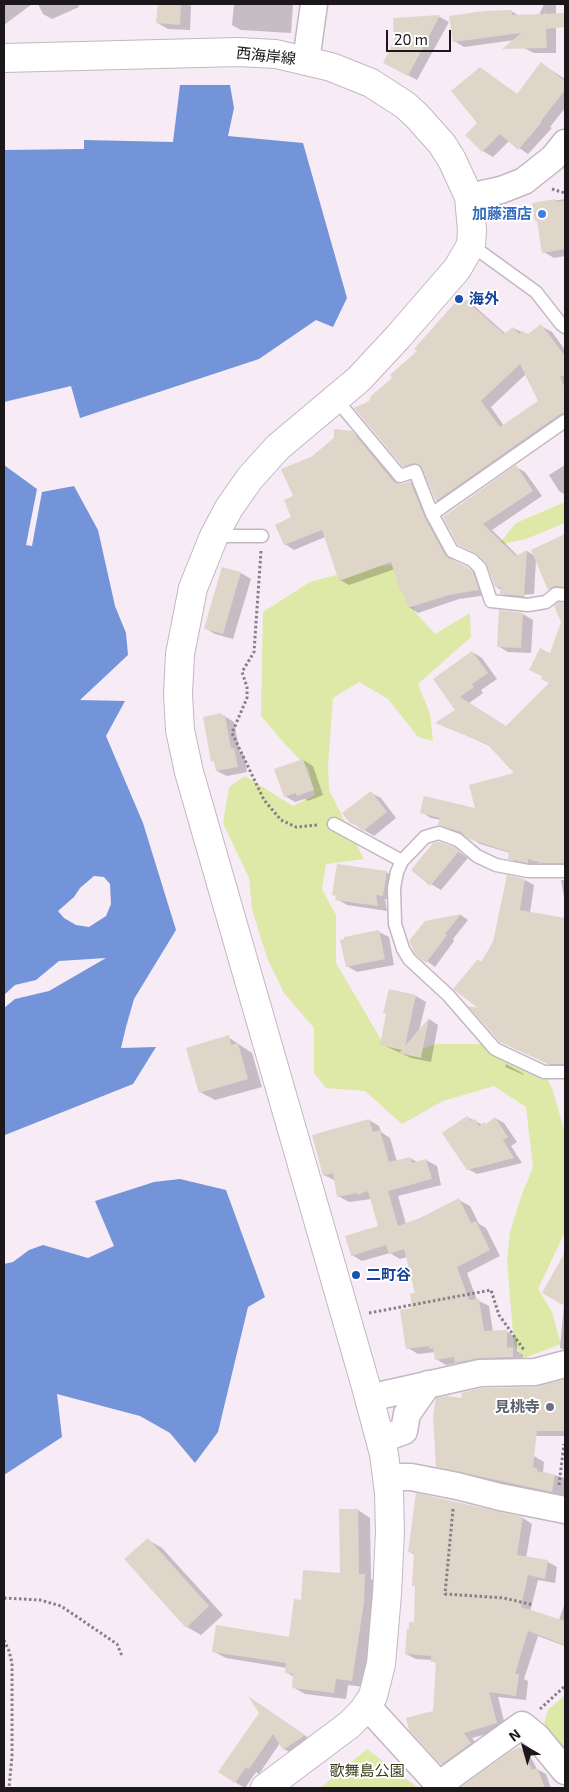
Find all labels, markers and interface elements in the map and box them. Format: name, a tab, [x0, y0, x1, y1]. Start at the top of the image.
scale bar	[389, 20, 454, 52]
text: 20 m	[394, 30, 428, 48]
street label: 西海岸線	[235, 44, 297, 68]
place label: 加藤酒店	[472, 205, 532, 223]
marker: 加藤酒店	[536, 208, 548, 220]
place label: 海外	[469, 290, 499, 308]
marker: 海外	[453, 293, 465, 305]
place label: 二町谷	[366, 1266, 411, 1284]
marker: 二町谷	[350, 1269, 362, 1281]
place label: 見桃寺	[495, 1398, 540, 1416]
marker: 見桃寺	[544, 1401, 556, 1413]
north arrow	[499, 1722, 549, 1772]
text: N	[505, 1725, 524, 1745]
park label: 歌舞島公園	[330, 1762, 404, 1780]

